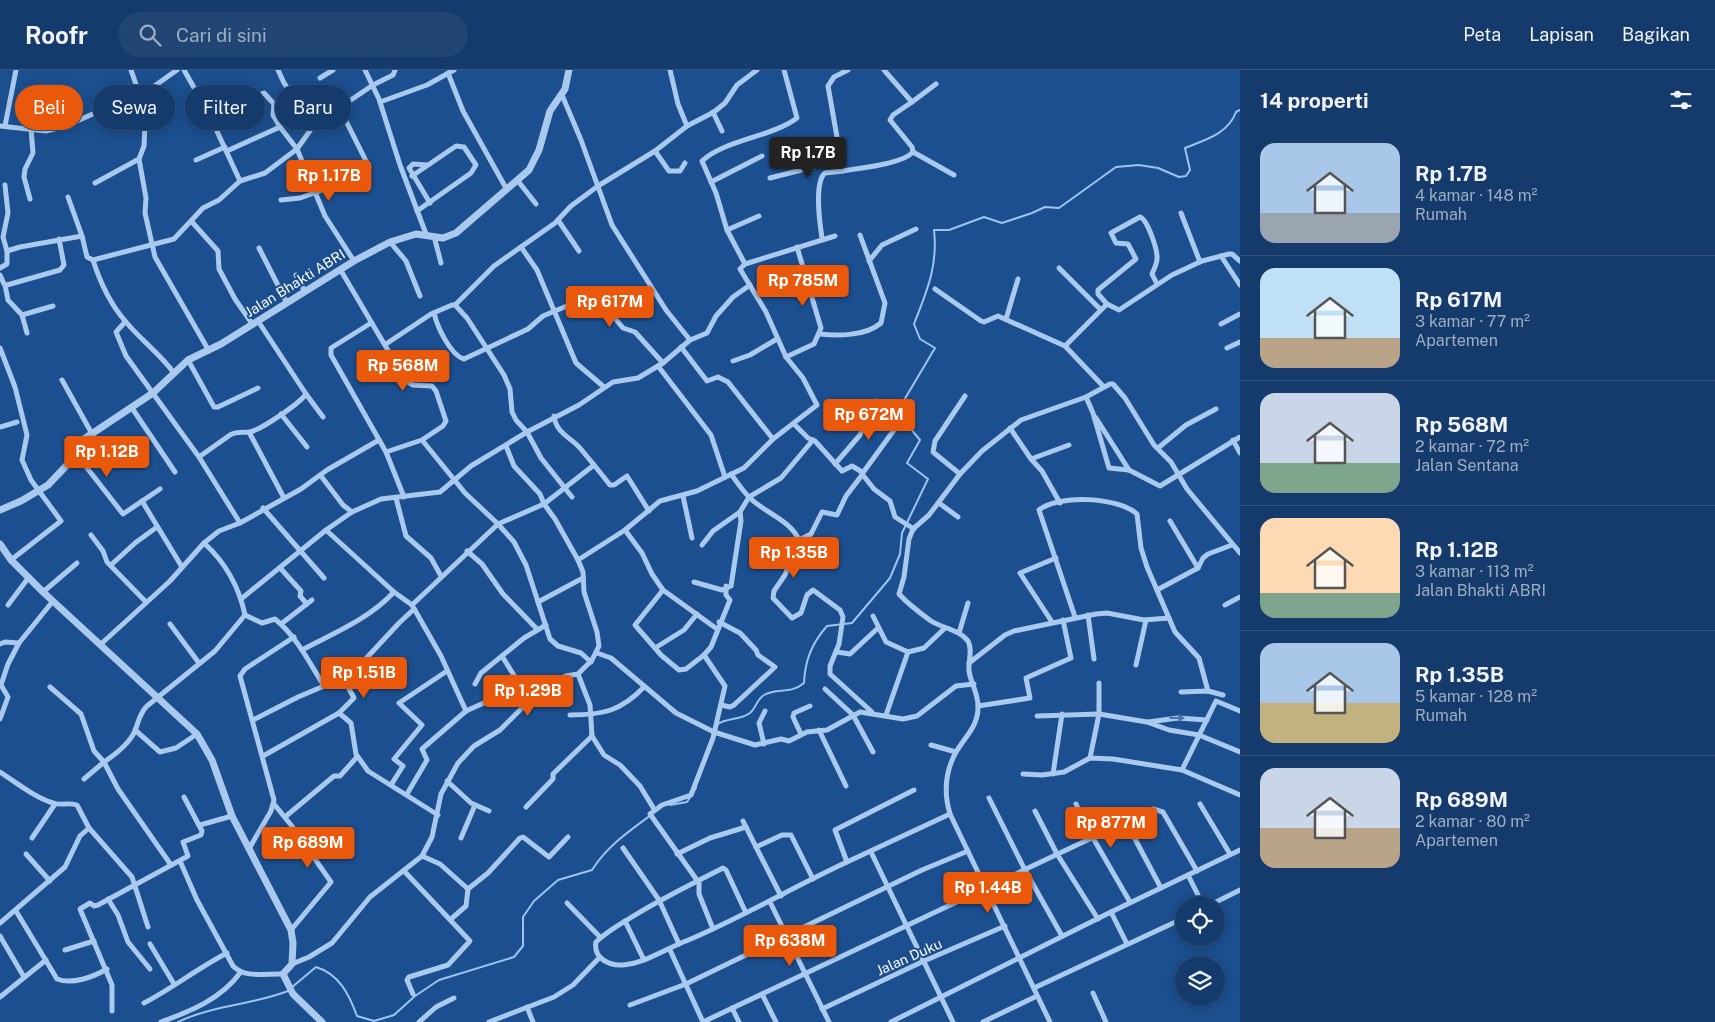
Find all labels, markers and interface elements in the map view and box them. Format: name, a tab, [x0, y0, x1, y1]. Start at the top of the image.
search box	[118, 12, 468, 57]
text: Roofr	[25, 21, 88, 49]
icon: search	[136, 21, 164, 49]
text: Cari di sini	[176, 24, 267, 46]
text: Peta	[1463, 24, 1501, 45]
text: Lapisan	[1529, 24, 1594, 45]
text: Bagikan	[1622, 24, 1690, 45]
chip: Beli	[15, 85, 83, 130]
chip: Sewa	[93, 85, 175, 130]
chip: Filter	[185, 85, 265, 130]
chip: Baru	[275, 85, 351, 130]
icon: filters	[1667, 86, 1695, 114]
text: 14 properti	[1260, 88, 1369, 113]
pin: Rp 1.7B	[762, 136, 854, 179]
text: Rp 1.7B	[780, 143, 836, 162]
pin: Rp 1.17B	[277, 160, 381, 202]
text: Rp 1.7B	[1415, 161, 1487, 186]
icon: home	[1300, 163, 1360, 223]
text: Rp 1.17B	[297, 166, 361, 185]
text: 4 kamar · 148 m²	[1415, 186, 1537, 205]
text: Rumah	[1415, 205, 1467, 224]
street label: Jalan Bhakti ABRI	[242, 246, 348, 320]
pin: Rp 785M	[757, 264, 849, 307]
text: Rp 785M	[768, 271, 838, 290]
pin: Rp 617M	[564, 286, 656, 328]
text: Rp 617M	[1415, 287, 1502, 312]
icon: home	[1300, 288, 1360, 348]
text: Rp 617M	[577, 292, 643, 311]
text: 3 kamar · 77 m²	[1415, 312, 1530, 331]
text: Apartemen	[1415, 331, 1498, 350]
pin: Rp 568M	[357, 350, 449, 392]
text: Rp 568M	[367, 356, 439, 375]
pin: Rp 672M	[823, 398, 915, 441]
text: Rp 672M	[834, 405, 904, 424]
text: Rp 568M	[1415, 412, 1508, 437]
icon: home	[1300, 413, 1360, 473]
pin: Rp 1.12B	[55, 436, 159, 478]
text: 2 kamar · 72 m²	[1415, 437, 1529, 456]
text: Rp 1.12B	[75, 442, 139, 461]
text: Jalan Sentana	[1415, 456, 1519, 475]
pin: Rp 1.35B	[742, 536, 846, 579]
text: Rp 1.12B	[1415, 537, 1498, 562]
icon: home	[1300, 538, 1360, 598]
text: Rp 1.35B	[760, 543, 828, 562]
text: 3 kamar · 113 m²	[1415, 562, 1534, 581]
text: Jalan Bhakti ABRI	[1415, 581, 1546, 600]
pin: Rp 1.51B	[312, 656, 416, 699]
text: Rp 1.35B	[1415, 662, 1504, 687]
text: Rp 1.51B	[332, 663, 396, 682]
icon: home	[1300, 663, 1360, 723]
pin: Rp 1.29B	[476, 674, 580, 717]
text: Rp 1.29B	[494, 681, 562, 700]
text: 5 kamar · 128 m²	[1415, 687, 1537, 706]
text: Rumah	[1415, 706, 1467, 725]
one-way arrow	[1169, 714, 1185, 722]
text: Rp 689M	[1415, 787, 1508, 812]
icon: home	[1300, 788, 1360, 848]
pin: Rp 877M	[1065, 806, 1157, 849]
text: 2 kamar · 80 m²	[1415, 812, 1530, 831]
text: Rp 877M	[1076, 813, 1146, 832]
pin: Rp 689M	[262, 826, 354, 869]
text: Apartemen	[1415, 831, 1498, 850]
text: Rp 689M	[273, 833, 343, 852]
pin: Rp 1.44B	[936, 872, 1040, 914]
text: Rp 1.44B	[954, 878, 1022, 897]
map controls	[1175, 896, 1225, 1006]
button: locate	[1175, 896, 1225, 946]
pin: Rp 638M	[744, 924, 836, 967]
text: Rp 638M	[755, 931, 825, 950]
street label: Jalan Duku	[874, 935, 944, 979]
button: layers	[1175, 956, 1225, 1006]

